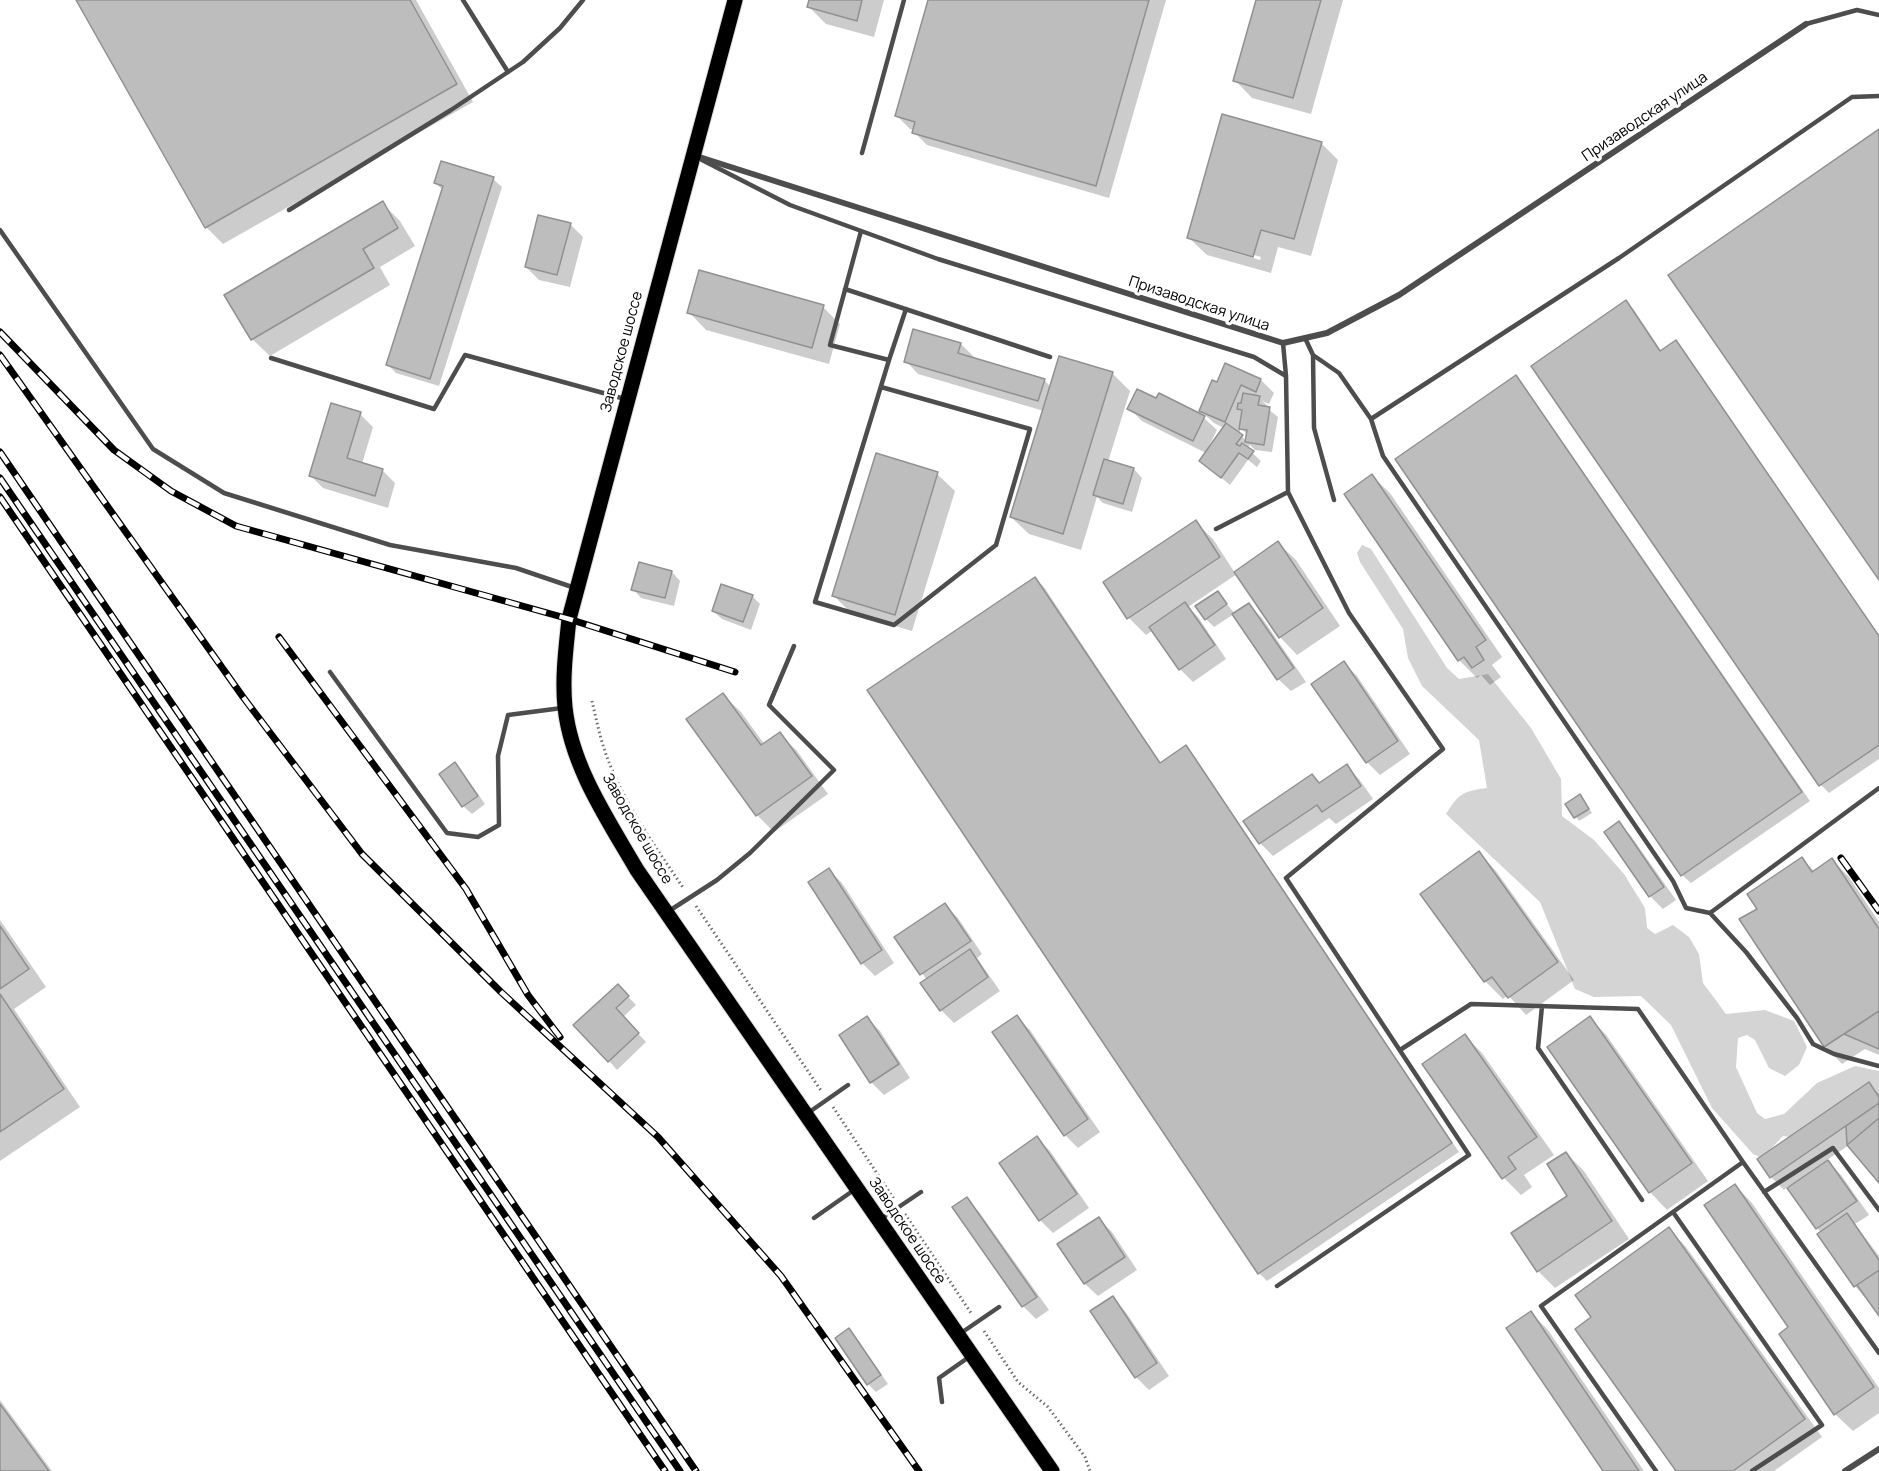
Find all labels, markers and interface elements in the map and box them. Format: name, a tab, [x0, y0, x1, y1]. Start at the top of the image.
street label: Призаводская улица	[1579, 68, 1711, 166]
street label: Призаводская улица	[1126, 273, 1272, 335]
street label: Заводское шоссе	[597, 289, 647, 415]
street label: Заводское шоссе	[598, 770, 676, 888]
street label: Заводское шоссе	[865, 1174, 949, 1288]

